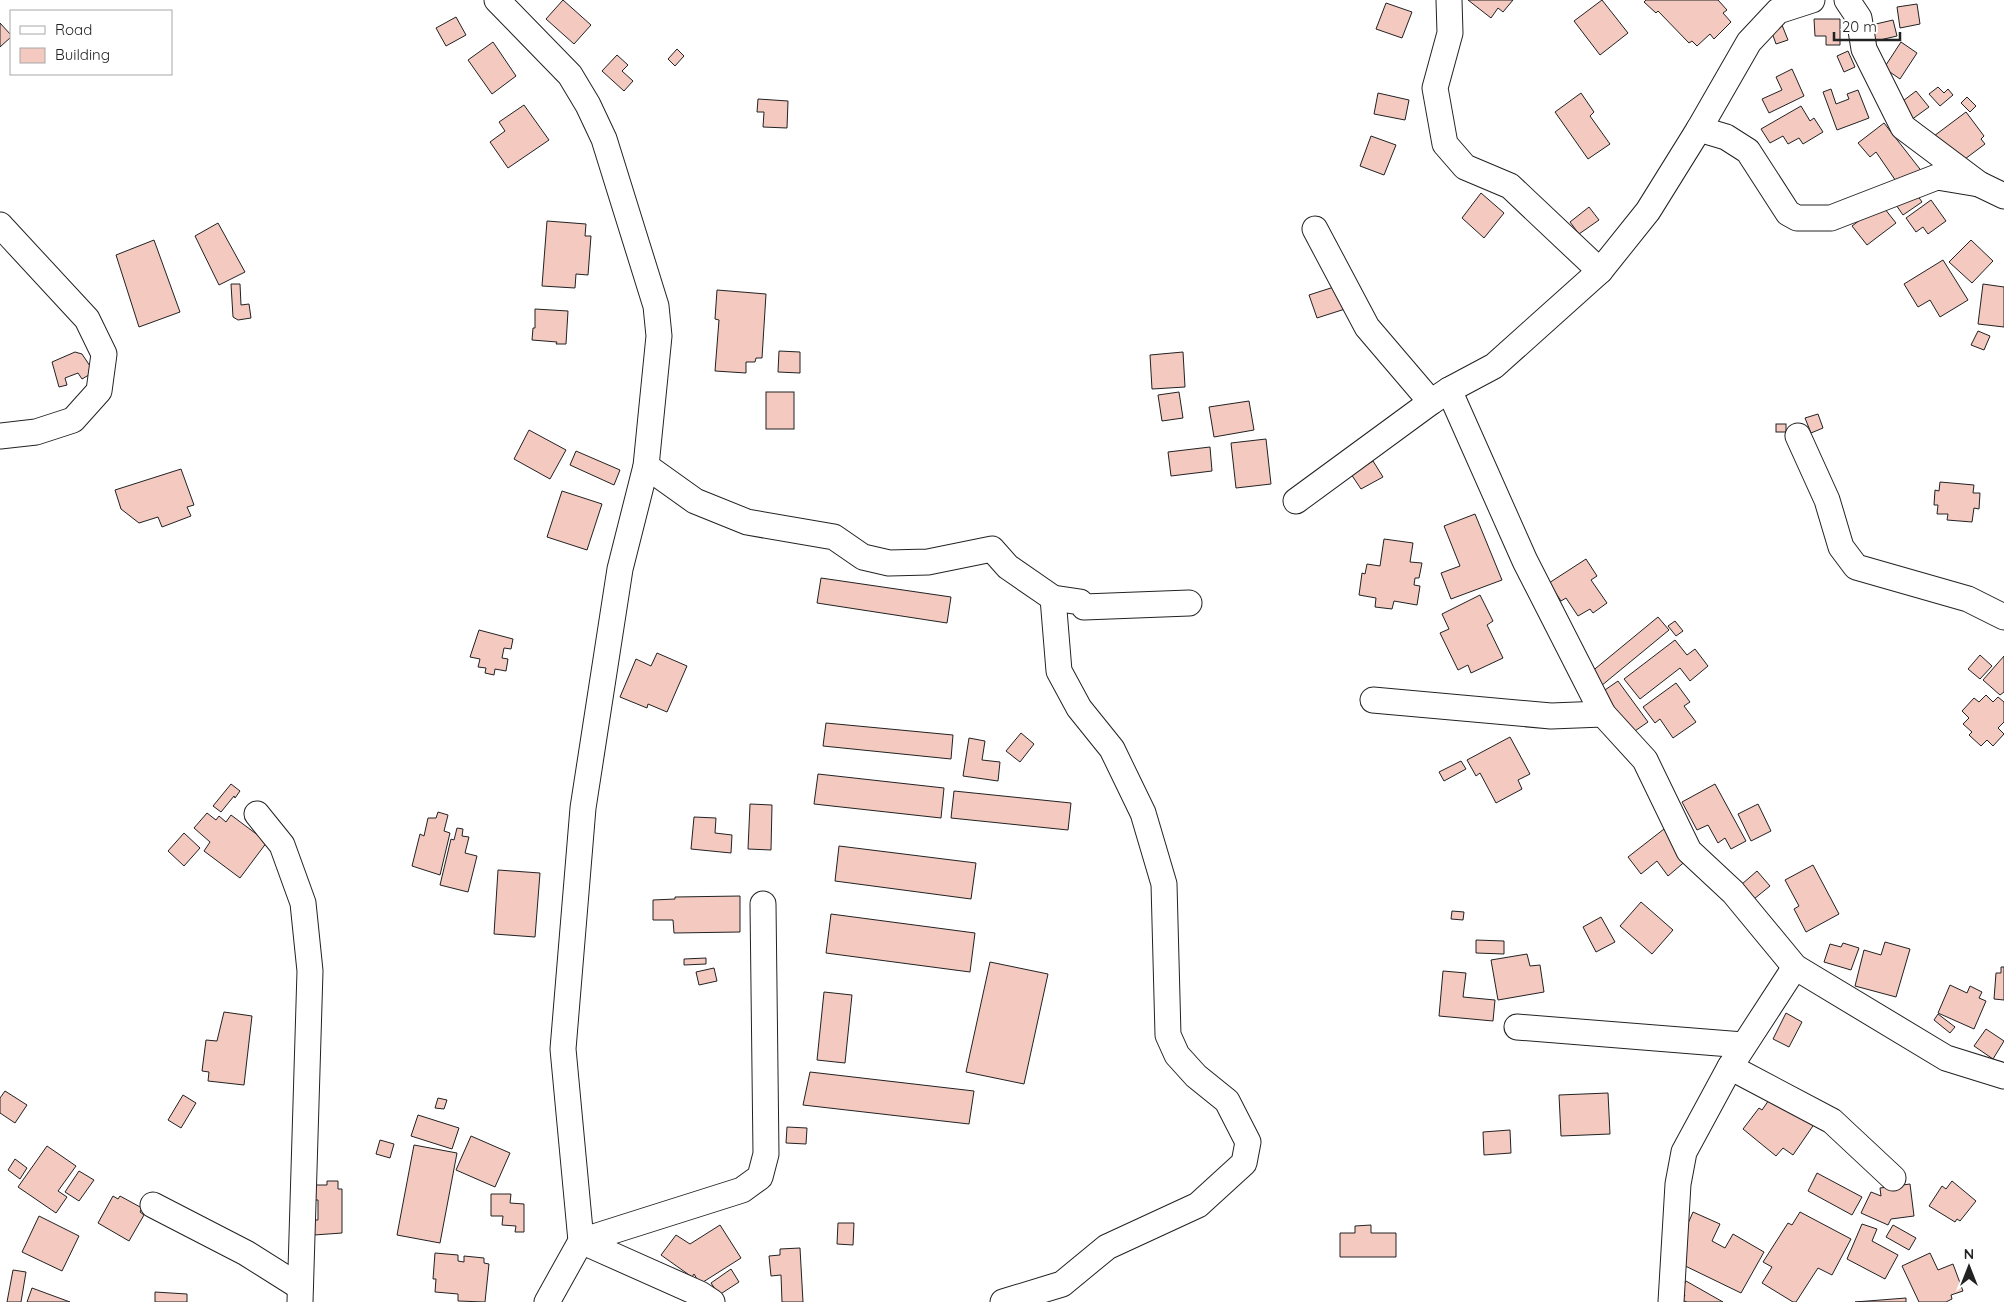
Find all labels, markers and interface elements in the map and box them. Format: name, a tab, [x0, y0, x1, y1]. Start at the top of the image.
legend	[10, 10, 172, 75]
scale bar	[1834, 10, 1900, 42]
text: 20 m	[1842, 17, 1877, 36]
text: Road	[55, 20, 92, 39]
text: Building	[55, 45, 110, 64]
north arrow	[1944, 1242, 1994, 1292]
text: N	[1964, 1245, 1974, 1263]

